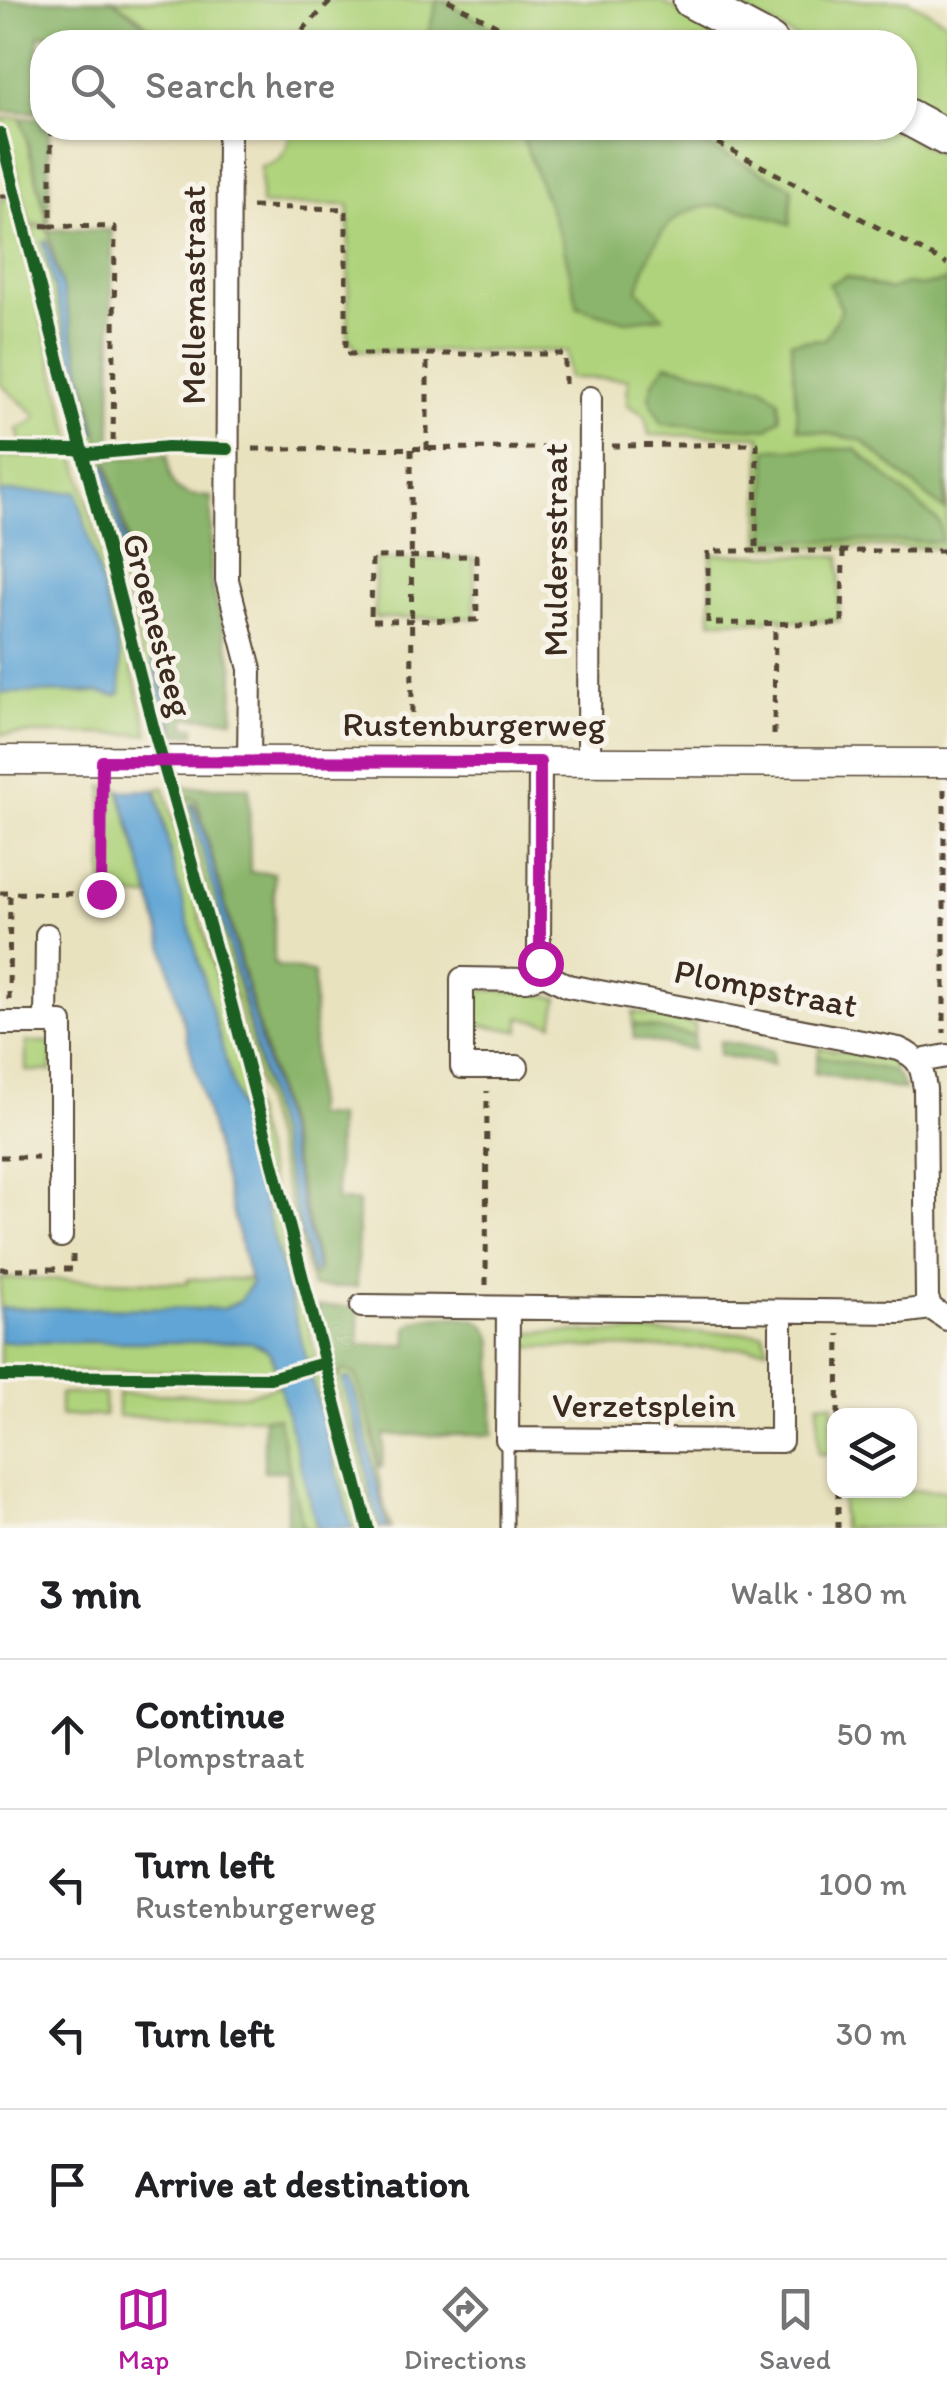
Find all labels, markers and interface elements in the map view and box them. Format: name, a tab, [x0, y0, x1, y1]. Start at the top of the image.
search box	[30, 30, 917, 140]
icon: search	[65, 58, 120, 113]
text: Search here	[145, 62, 336, 108]
street label: Mellemastraat	[172, 185, 214, 405]
street label: Muldersstraat	[534, 443, 576, 657]
street label: Groenesteeg	[113, 529, 203, 721]
street label: Rustenburgerweg	[342, 703, 606, 745]
route end	[79, 872, 125, 918]
route start	[518, 941, 564, 987]
street label: Plompstraat	[671, 950, 861, 1026]
street label: Verzetsplein	[552, 1384, 736, 1426]
map controls	[827, 1408, 917, 1498]
button: layers	[827, 1408, 917, 1498]
text: 3 min	[40, 1568, 141, 1619]
text: Walk · 180 m	[730, 1574, 907, 1612]
text: Continue	[135, 1692, 285, 1738]
icon: ahead	[40, 1707, 95, 1762]
text: 50 m	[836, 1715, 907, 1753]
text: Plompstraat	[135, 1738, 305, 1776]
text: Turn left	[135, 1842, 275, 1888]
icon: left	[40, 1857, 95, 1912]
text: 100 m	[819, 1865, 907, 1903]
text: Rustenburgerweg	[135, 1888, 376, 1926]
icon: left	[40, 2007, 95, 2062]
text: Turn left	[135, 2011, 275, 2057]
text: 30 m	[836, 2015, 907, 2053]
icon: arrive	[40, 2157, 95, 2212]
text: Arrive at destination	[135, 2161, 470, 2207]
tab: Map	[116, 2282, 171, 2376]
tab: Directions	[404, 2282, 527, 2376]
tab: Saved	[759, 2282, 831, 2376]

